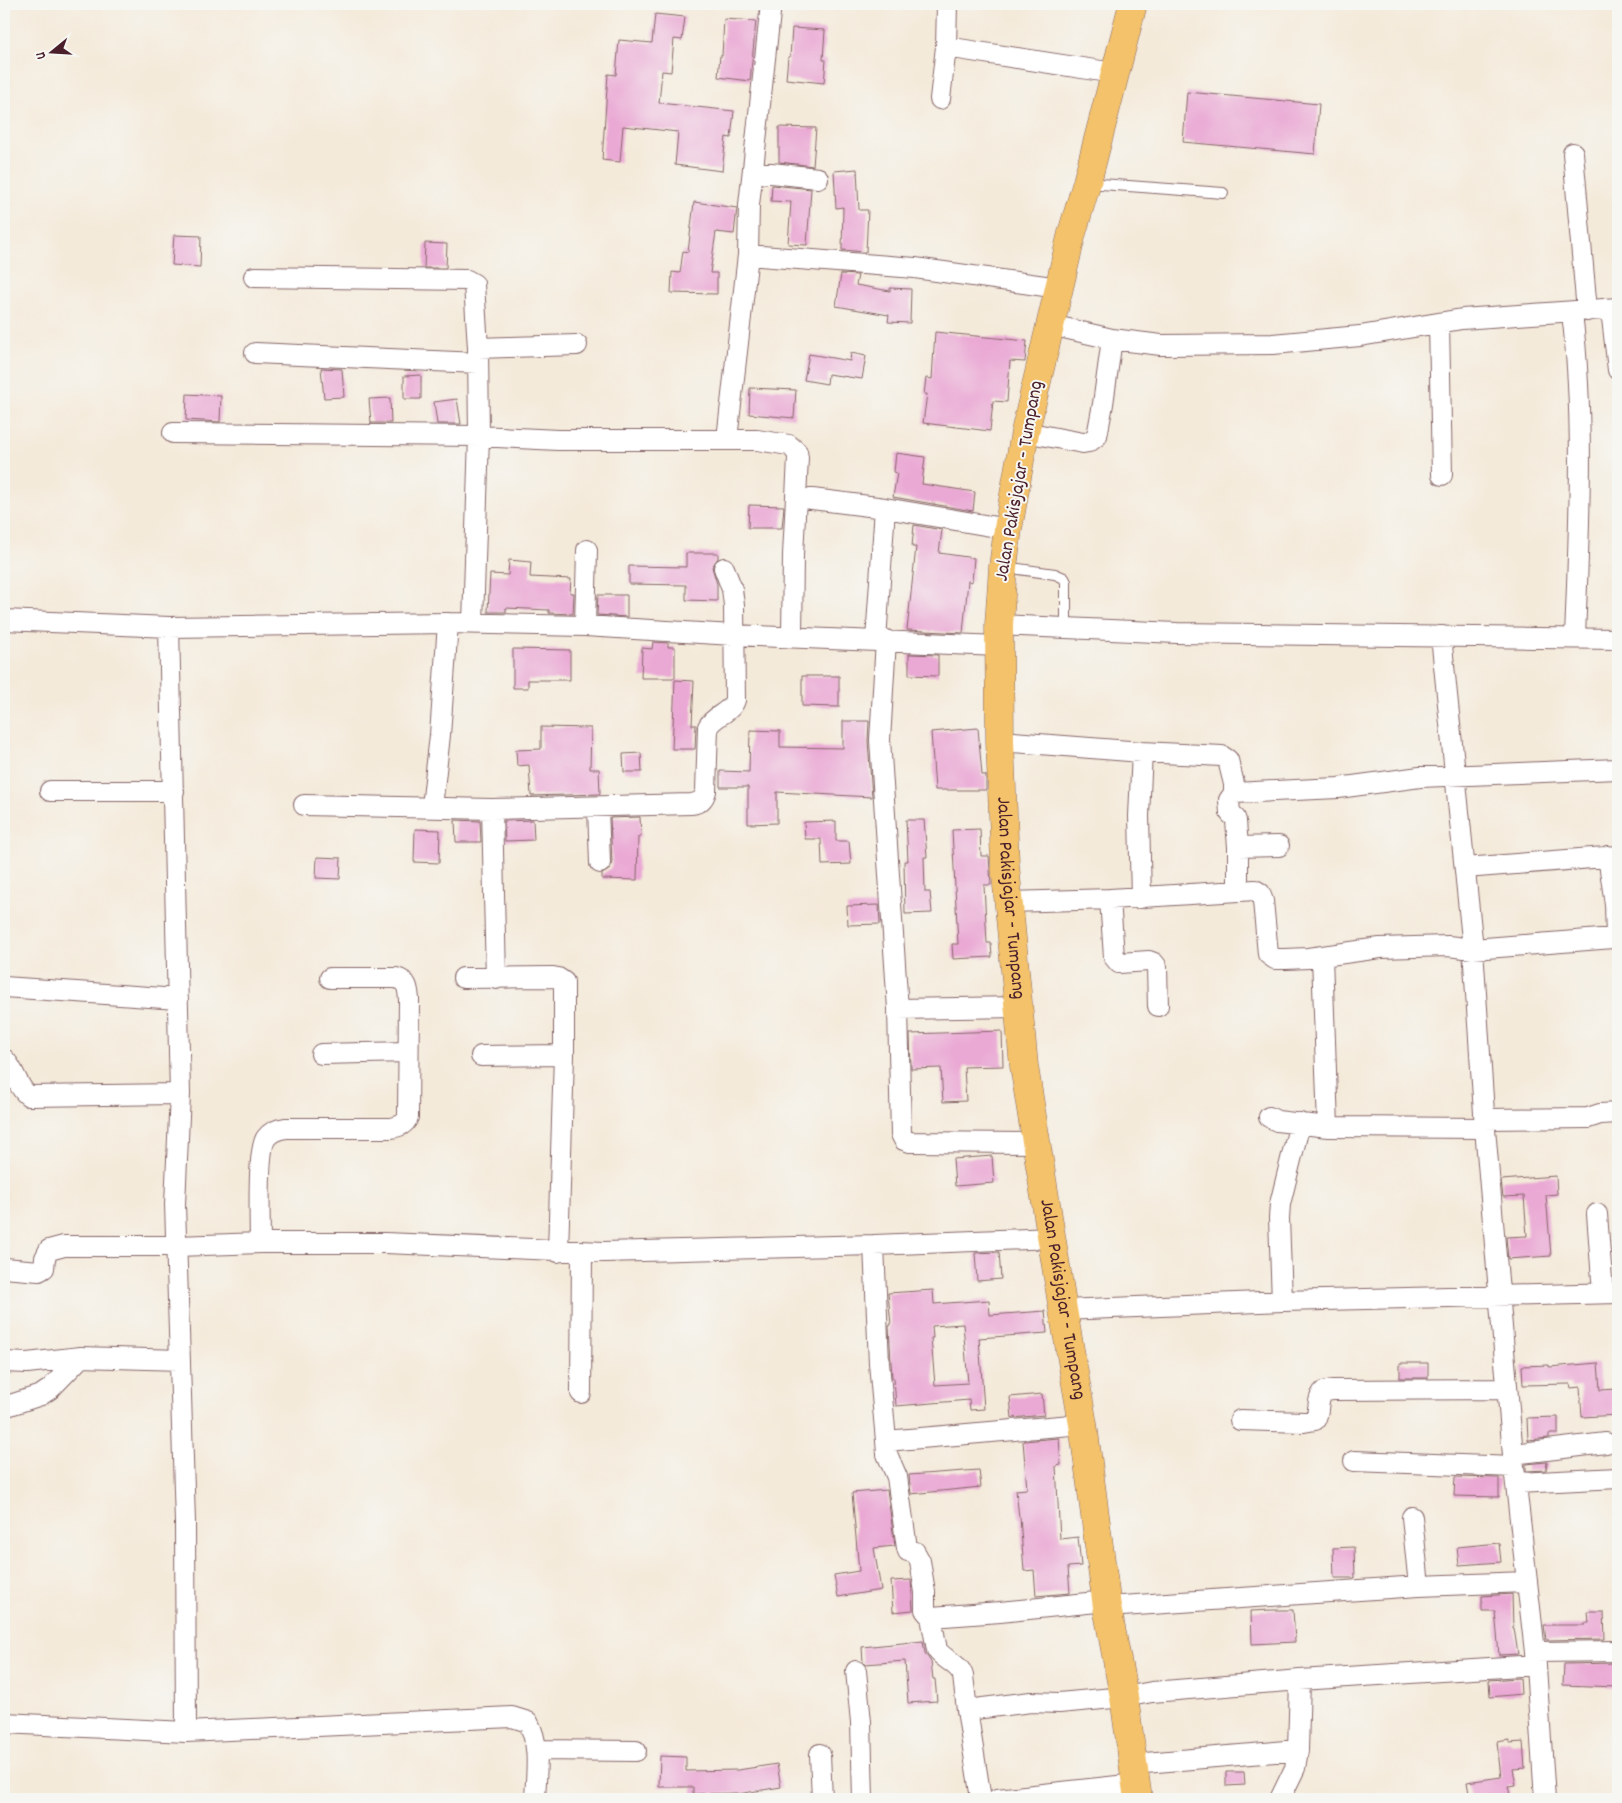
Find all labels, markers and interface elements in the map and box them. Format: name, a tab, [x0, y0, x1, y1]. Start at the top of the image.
north arrow	[28, 28, 78, 78]
text: U	[31, 49, 52, 62]
street label: Jalan Pakisjajar - Tumpang	[989, 379, 1051, 583]
street label: Jalan Pakisjajar - Tumpang	[988, 796, 1032, 1001]
street label: Jalan Pakisjajar - Tumpang	[1031, 1197, 1093, 1402]

